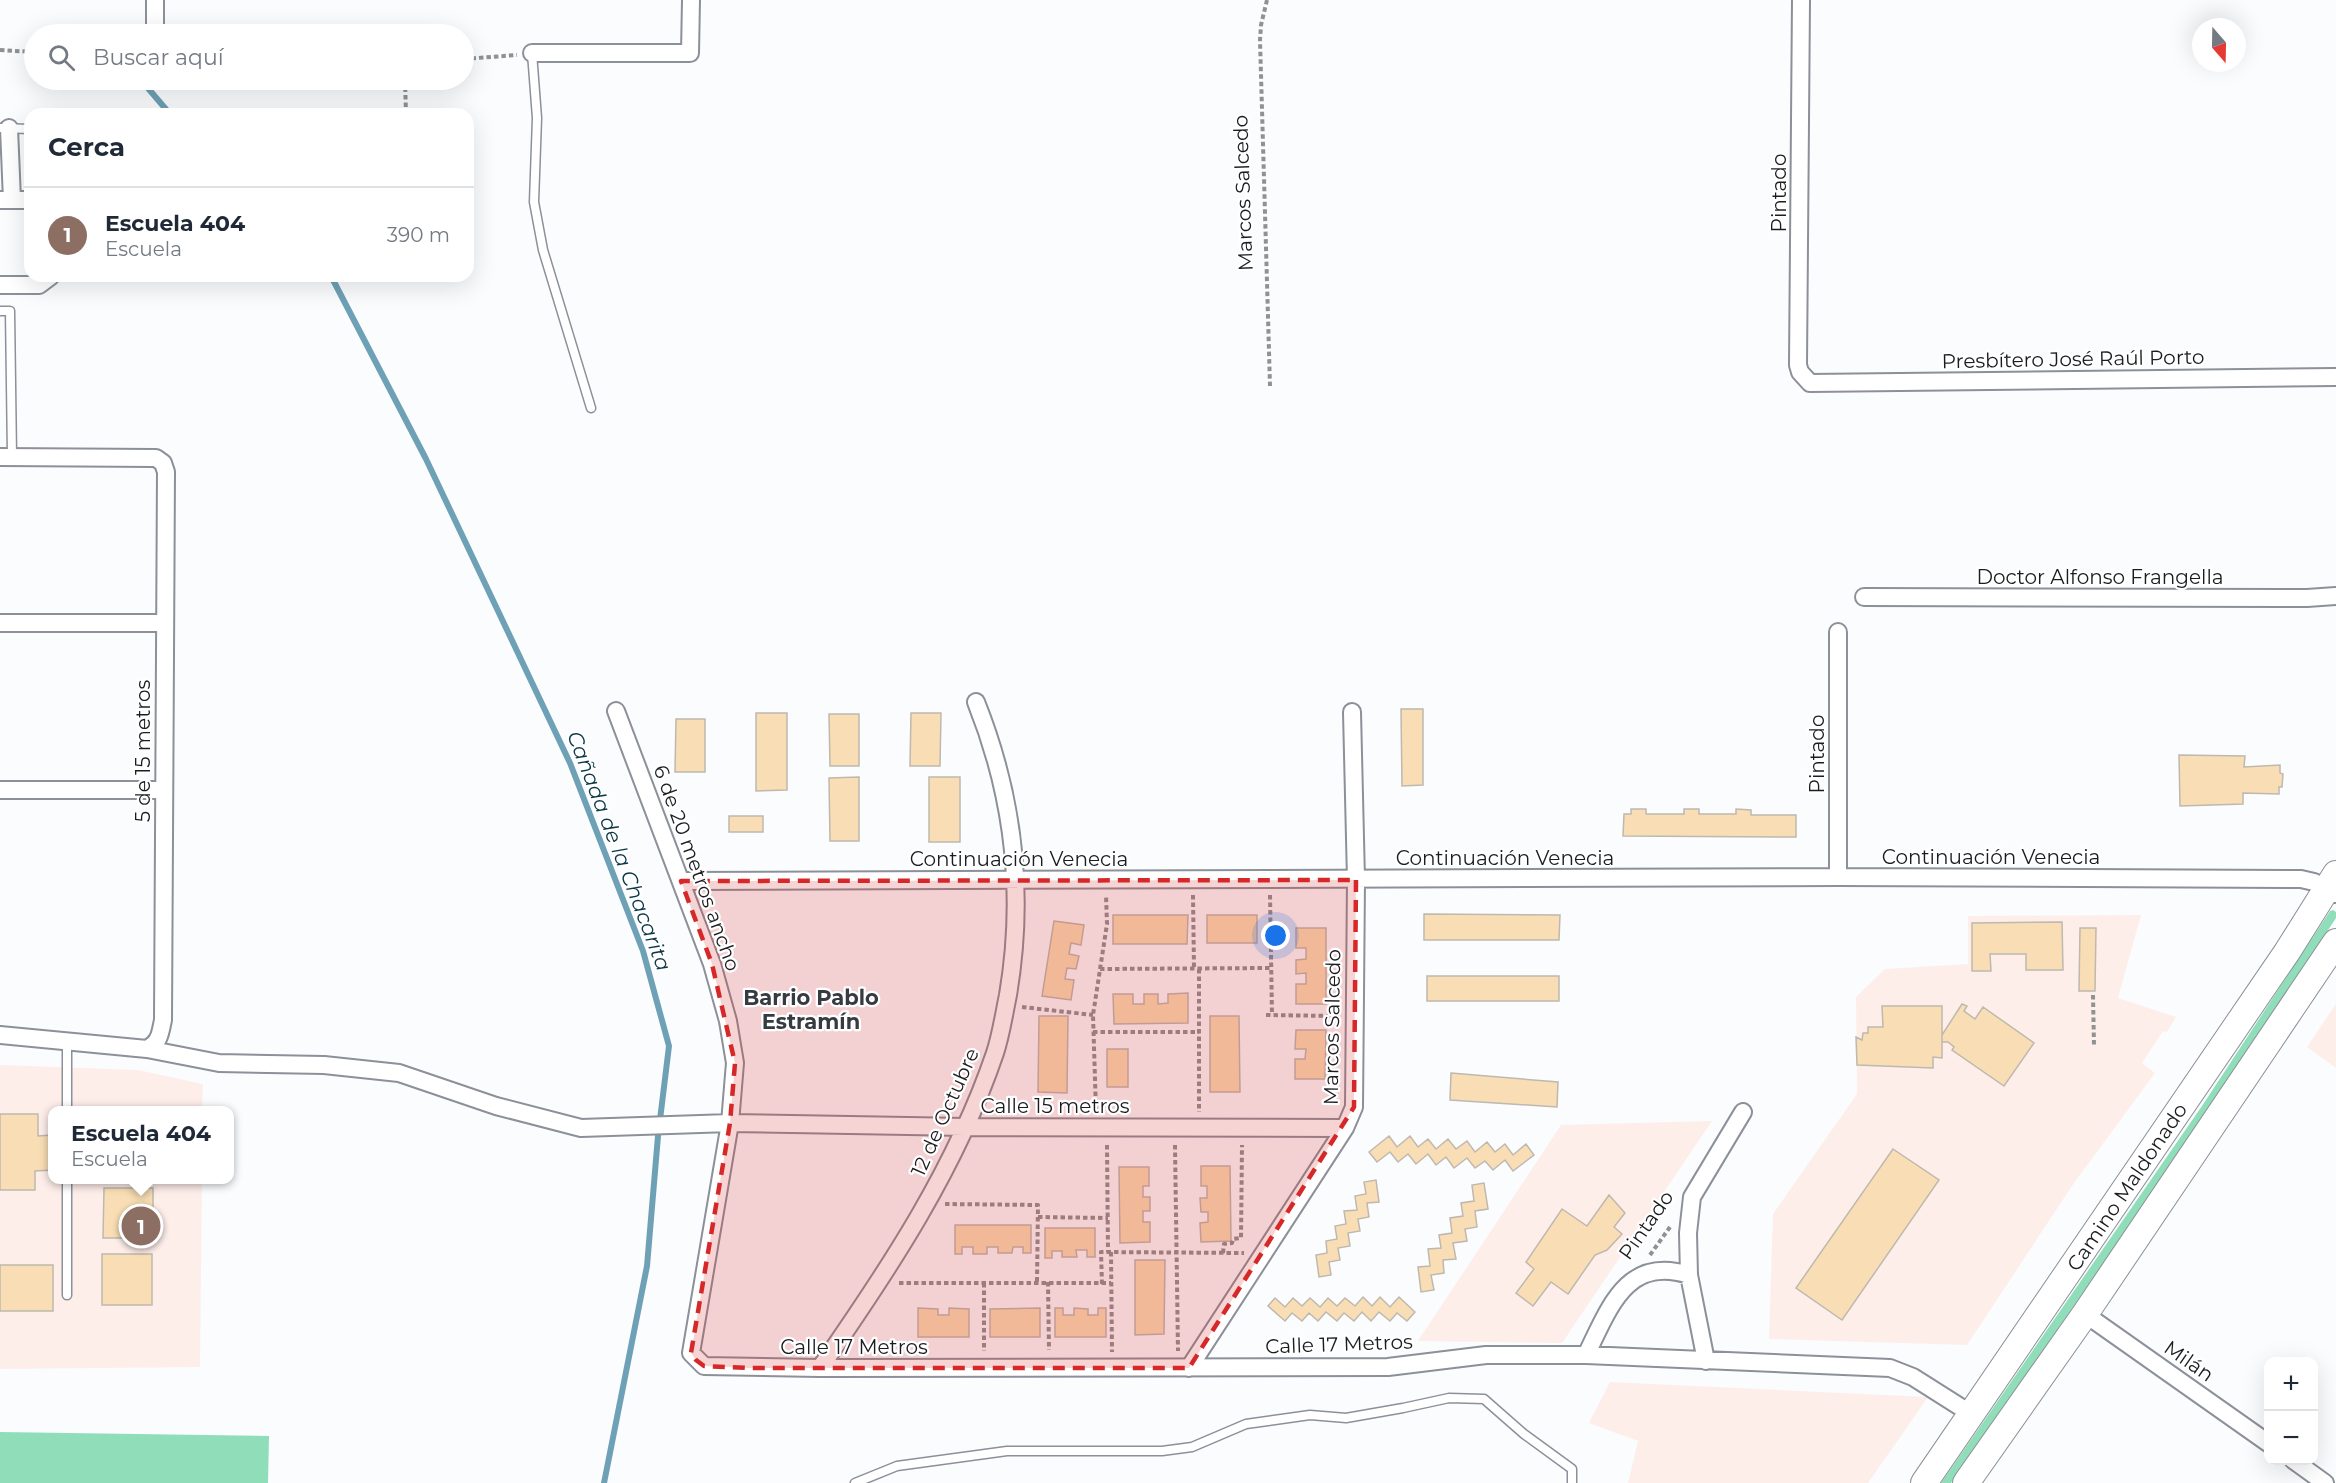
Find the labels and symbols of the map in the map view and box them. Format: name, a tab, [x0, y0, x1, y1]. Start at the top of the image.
north arrow	[2192, 18, 2246, 72]
street label: Marcos Salcedo	[1228, 115, 1258, 271]
street label: Pintado	[1767, 154, 1791, 232]
street label: Presbítero José Raúl Porto	[1941, 345, 2205, 373]
street label: Doctor Alfonso Frangella	[1976, 565, 2224, 589]
street label: 5 de 15 metros	[131, 679, 155, 822]
street label: Pintado	[1805, 715, 1829, 793]
water label: Cañada de la Chacarita	[562, 727, 677, 974]
street label: 6 de 20 metros ancho	[649, 762, 745, 974]
street label: Continuación Venecia	[1882, 845, 2100, 869]
street label: Continuación Venecia	[1396, 846, 1614, 870]
street label: Continuación Venecia	[910, 847, 1128, 871]
your location	[1261, 921, 1290, 950]
street label: Marcos Salcedo	[1319, 949, 1345, 1105]
district label: Barrio Pablo Estramín	[743, 985, 879, 1034]
street label: 12 de Octubre	[906, 1044, 984, 1180]
street label: Calle 15 metros	[980, 1094, 1130, 1118]
street label: Camino Maldonado	[2062, 1098, 2192, 1276]
street label: Pintado	[1614, 1186, 1678, 1264]
pin: 1	[122, 1204, 160, 1248]
street label: Calle 17 Metros	[1265, 1329, 1413, 1359]
street label: Calle 17 Metros	[780, 1335, 928, 1359]
street label: Milán	[2160, 1335, 2218, 1387]

